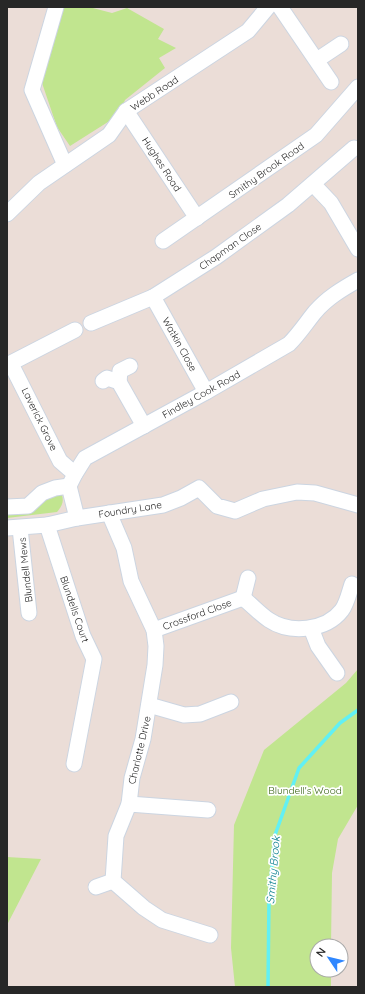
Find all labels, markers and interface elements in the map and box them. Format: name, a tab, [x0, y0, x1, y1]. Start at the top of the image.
street label: Webb Road	[128, 73, 181, 114]
street label: Hughes Road	[139, 134, 184, 194]
street label: Smithy Brook Road	[226, 139, 307, 201]
street label: Chapman Close	[197, 220, 264, 273]
street label: Watkin Close	[159, 315, 200, 374]
street label: Findley Cook Road	[160, 368, 243, 421]
street label: Laverick Grove	[19, 385, 61, 453]
street label: Foundry Lane	[97, 498, 163, 521]
street label: Blundell Mews	[16, 536, 35, 603]
street label: Blundells Court	[57, 574, 92, 645]
street label: Crossford Close	[161, 596, 234, 633]
street label: Charlotte Drive	[125, 714, 154, 785]
park label: Blundell's Wood	[268, 784, 342, 797]
water label: Smithy Brook	[263, 834, 283, 905]
north arrow	[309, 938, 349, 978]
text: N	[313, 945, 329, 960]

